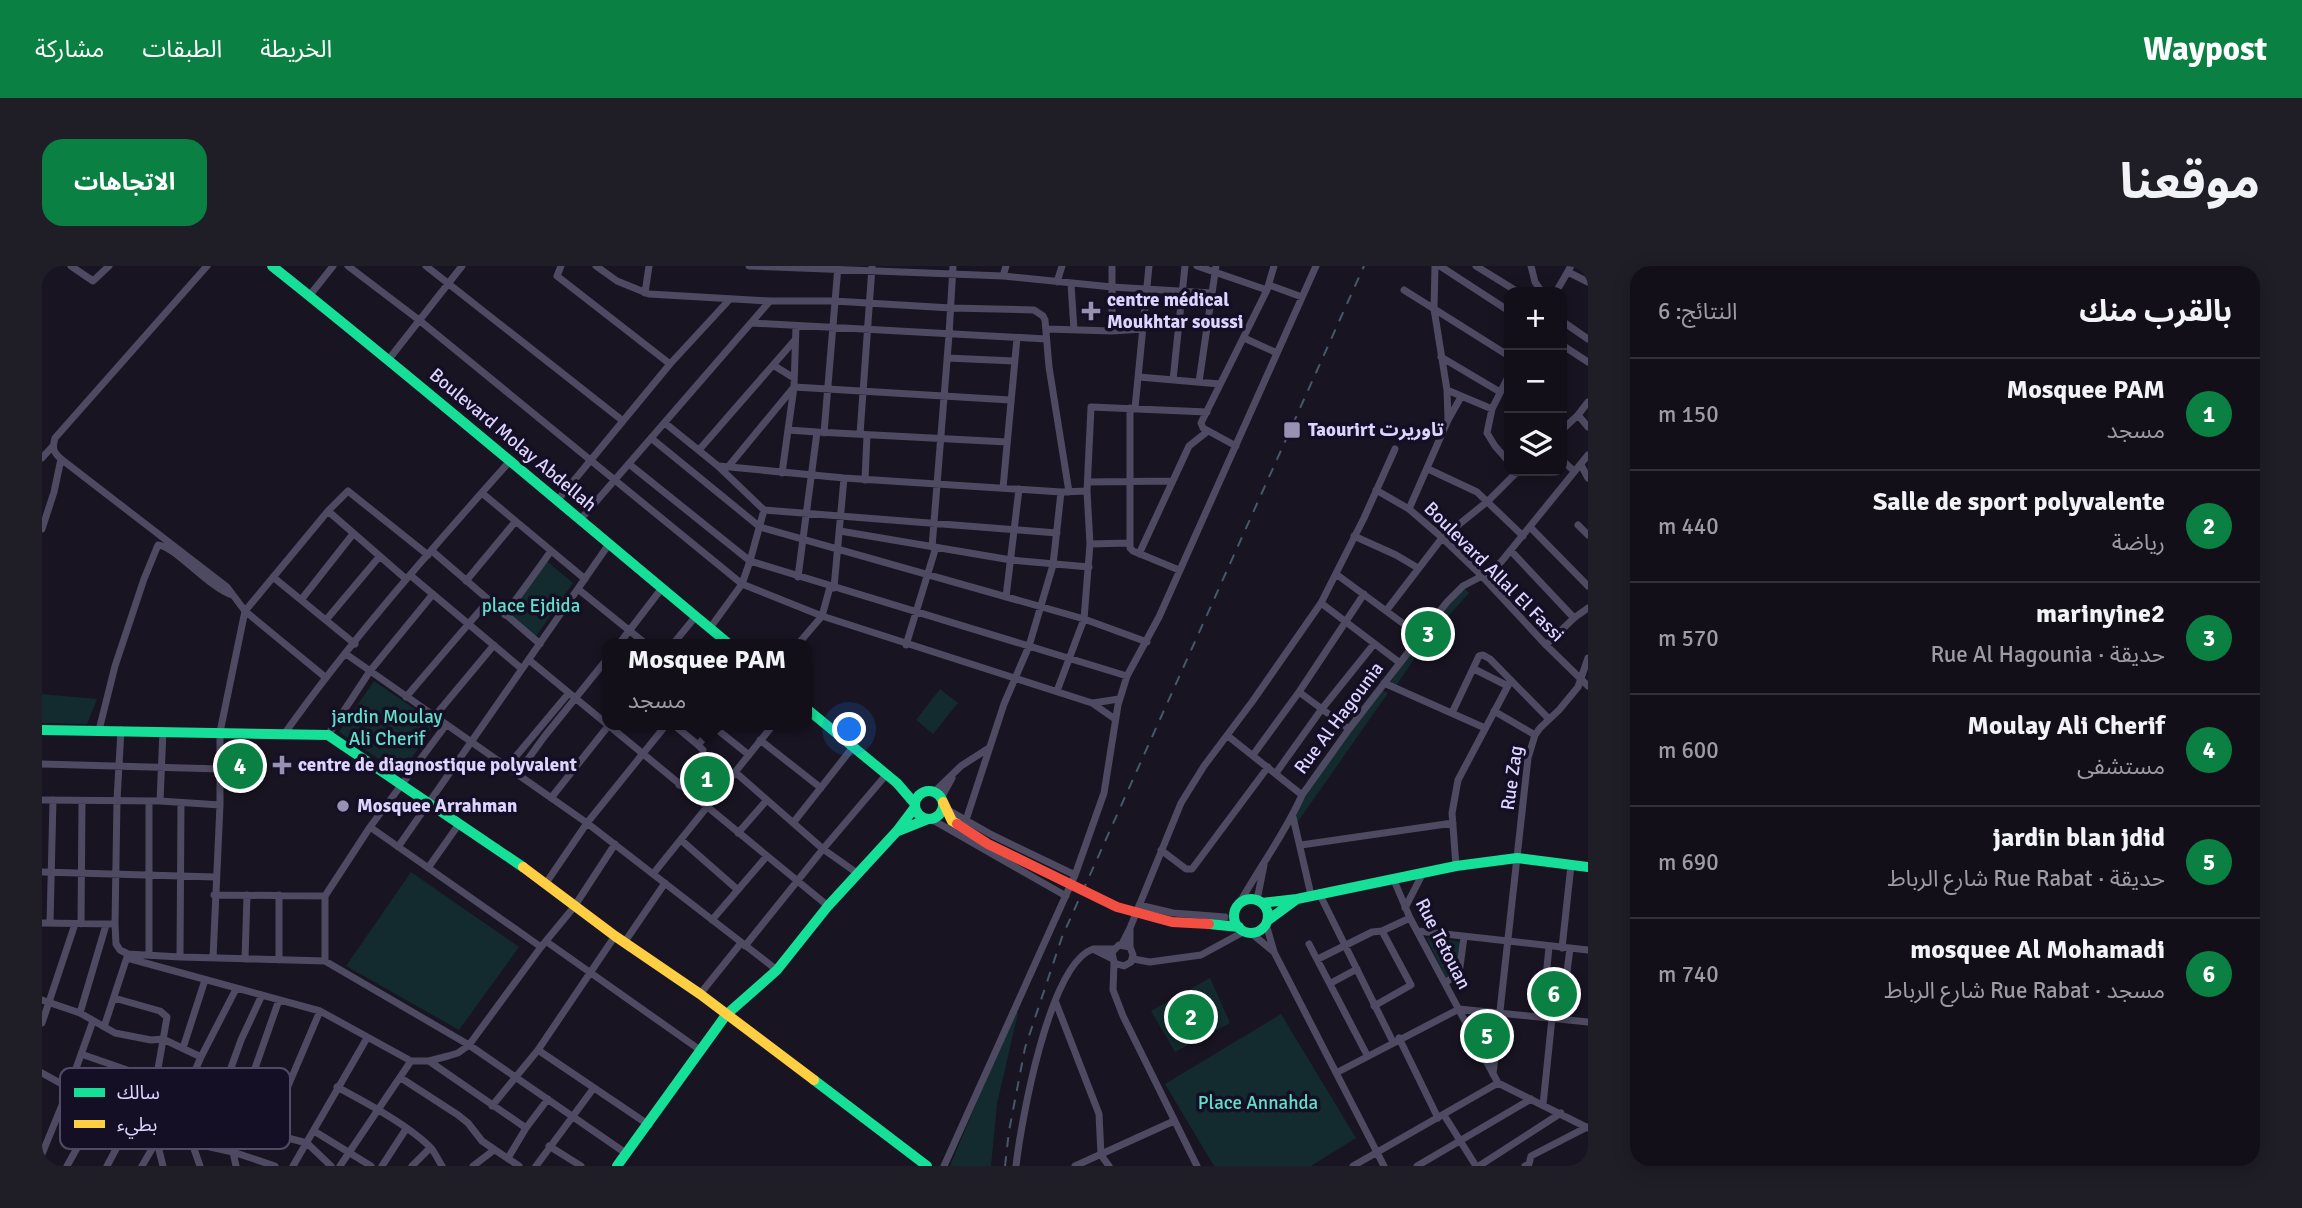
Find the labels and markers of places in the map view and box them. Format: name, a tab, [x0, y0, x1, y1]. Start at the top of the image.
place label: centre médical Moukhtar soussi	[1107, 288, 1243, 334]
marker: centre médical Moukhtar soussi	[1081, 301, 1101, 321]
place label: Taourirt تاوريرت	[1308, 418, 1444, 442]
marker: Taourirt تاوريرت	[1282, 420, 1302, 440]
pin: 3	[1405, 608, 1451, 660]
pin: 4	[217, 740, 263, 792]
place label: centre de diagnostique polyvalent	[298, 753, 577, 777]
pin: 1	[684, 753, 730, 805]
marker: centre de diagnostique polyvalent	[272, 755, 292, 775]
place label: Mosquee Arrahman	[357, 794, 517, 818]
marker: Mosquee Arrahman	[335, 798, 351, 814]
pin: 6	[1531, 968, 1577, 1020]
pin: 2	[1168, 991, 1214, 1043]
pin: 5	[1464, 1010, 1510, 1062]

